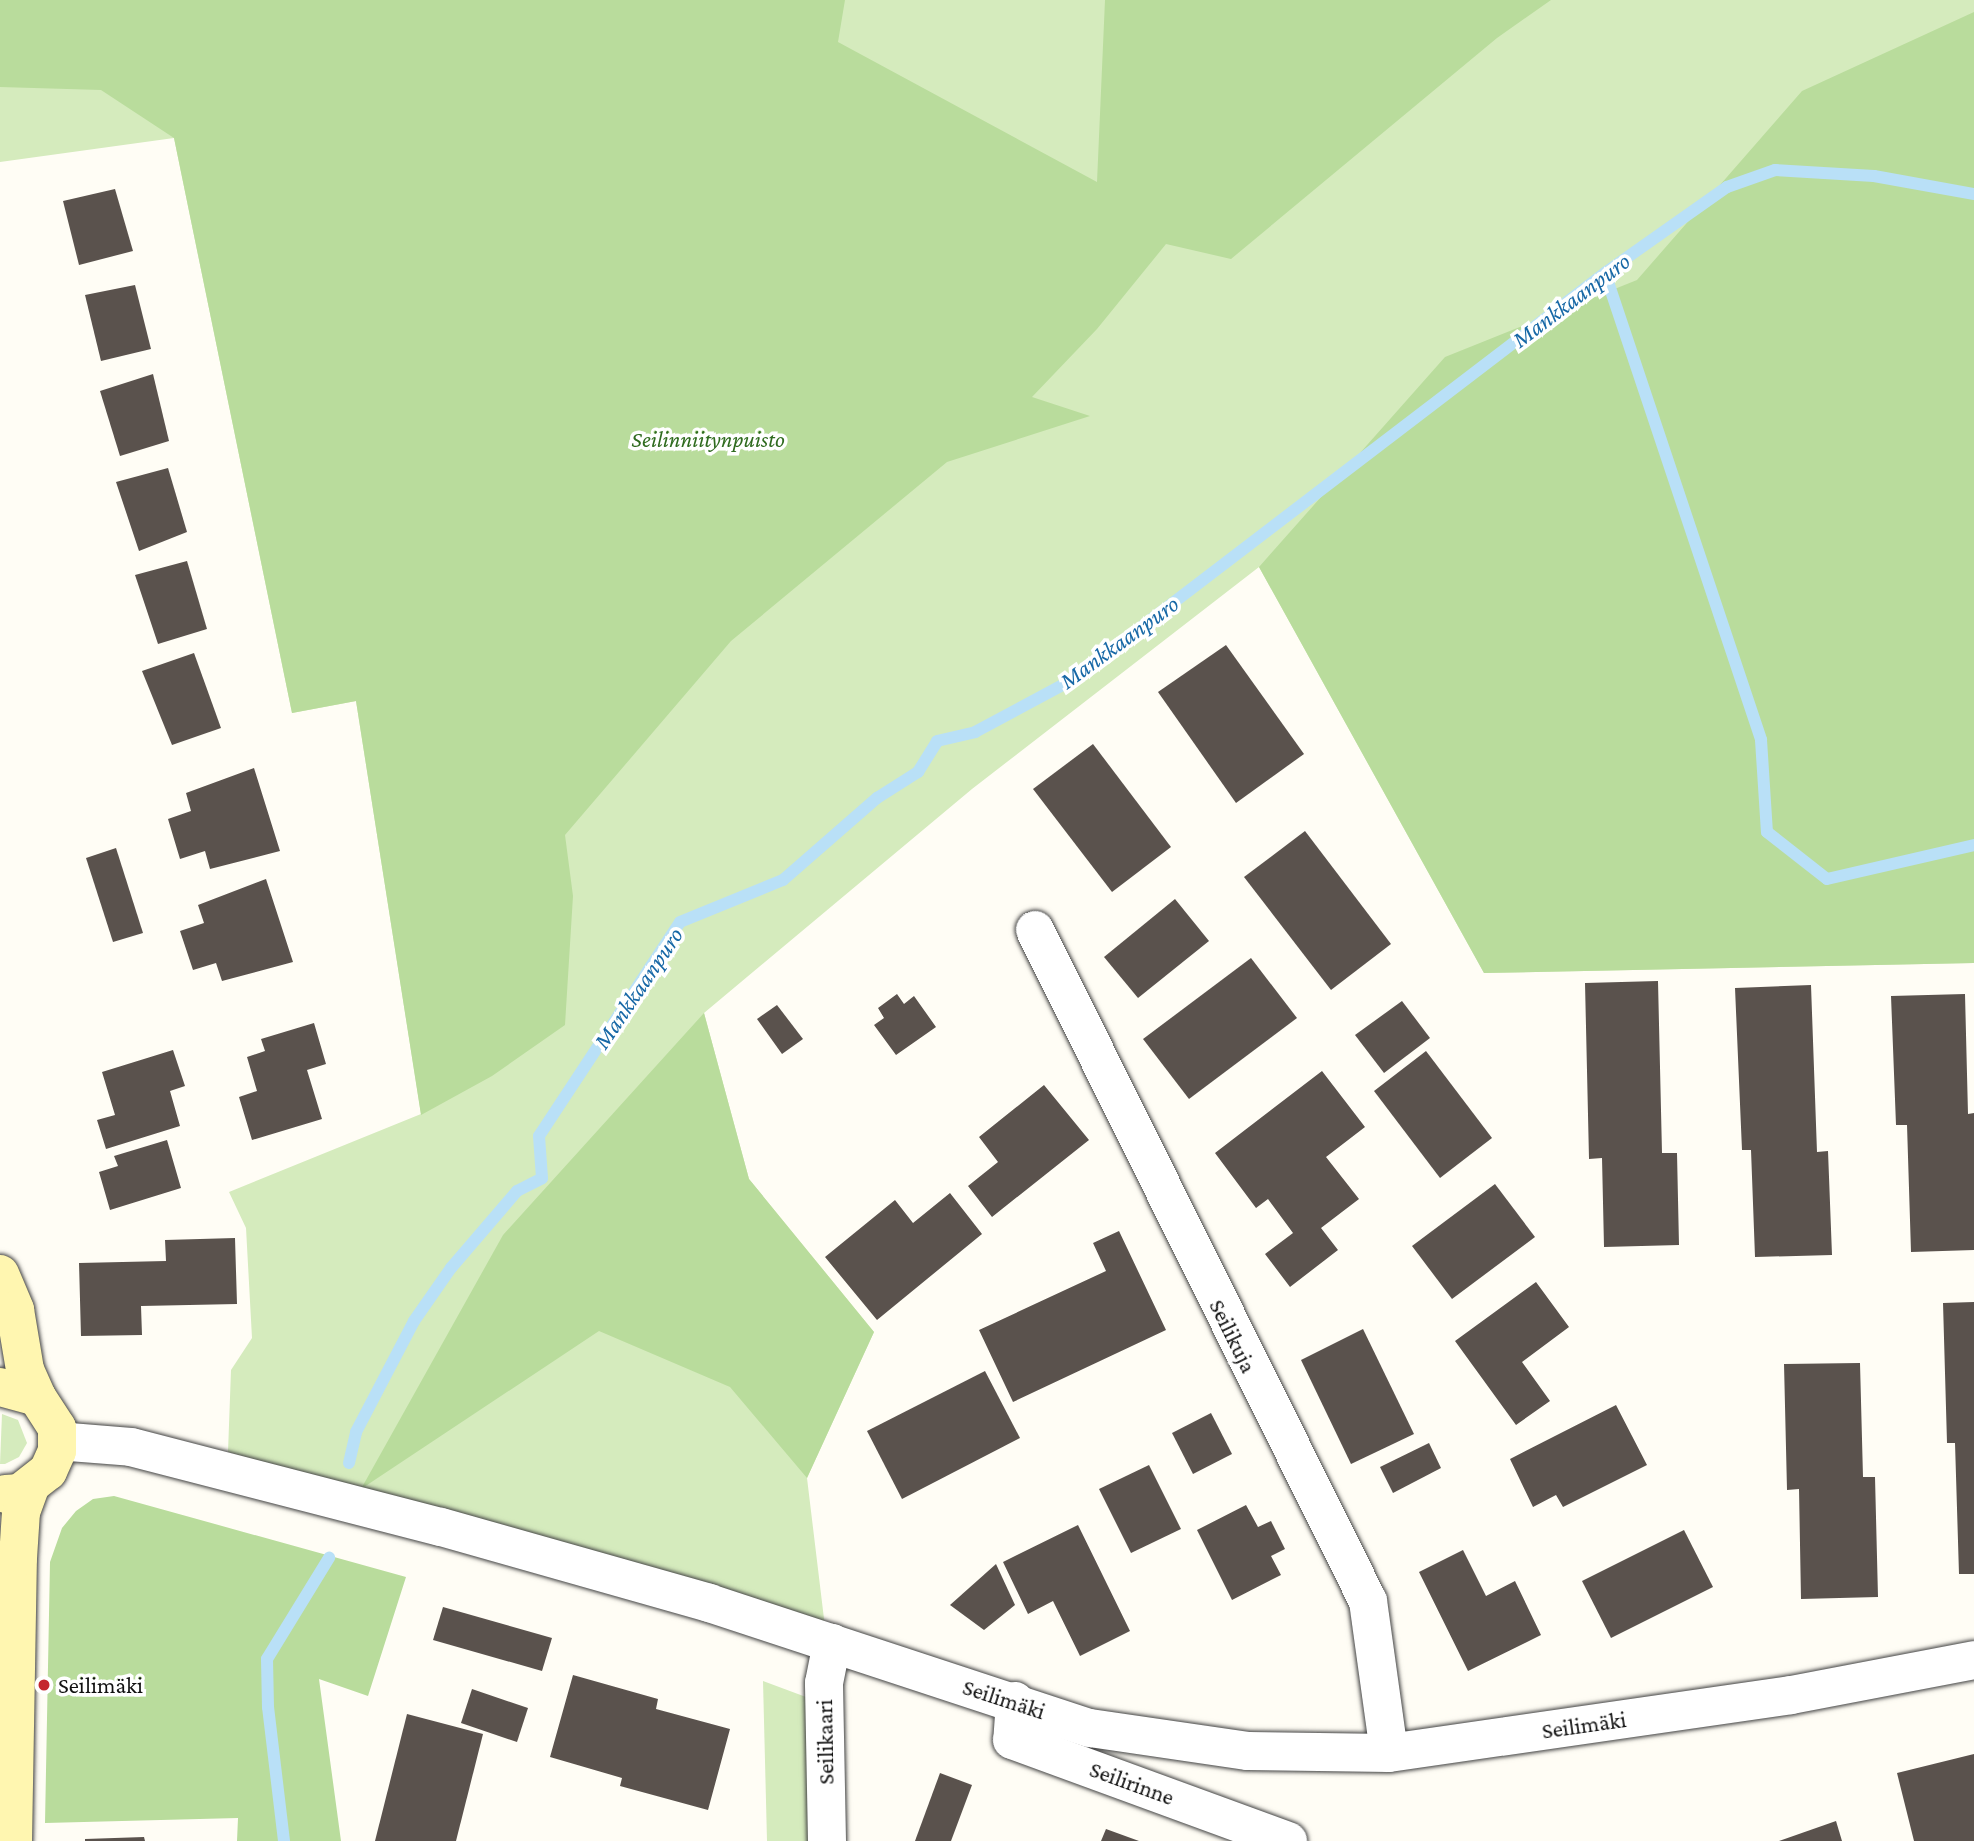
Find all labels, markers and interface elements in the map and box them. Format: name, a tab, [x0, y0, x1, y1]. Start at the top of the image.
water label: Mankkaanpuro	[1506, 246, 1636, 354]
park label: Seilinniitynpuisto	[631, 425, 785, 453]
water label: Mankkaanpuro	[1054, 589, 1184, 695]
water label: Mankkaanpuro	[587, 922, 689, 1054]
street label: Seilikuja	[1203, 1295, 1263, 1377]
place label: Seilimäki	[58, 1671, 143, 1699]
street label: Seilimäki	[959, 1673, 1049, 1725]
marker: Seilimäki	[36, 1677, 52, 1693]
street label: Seilikaari	[810, 1699, 840, 1785]
street label: Seilimäki	[1540, 1705, 1628, 1745]
street label: Seilirinne	[1086, 1755, 1178, 1811]

